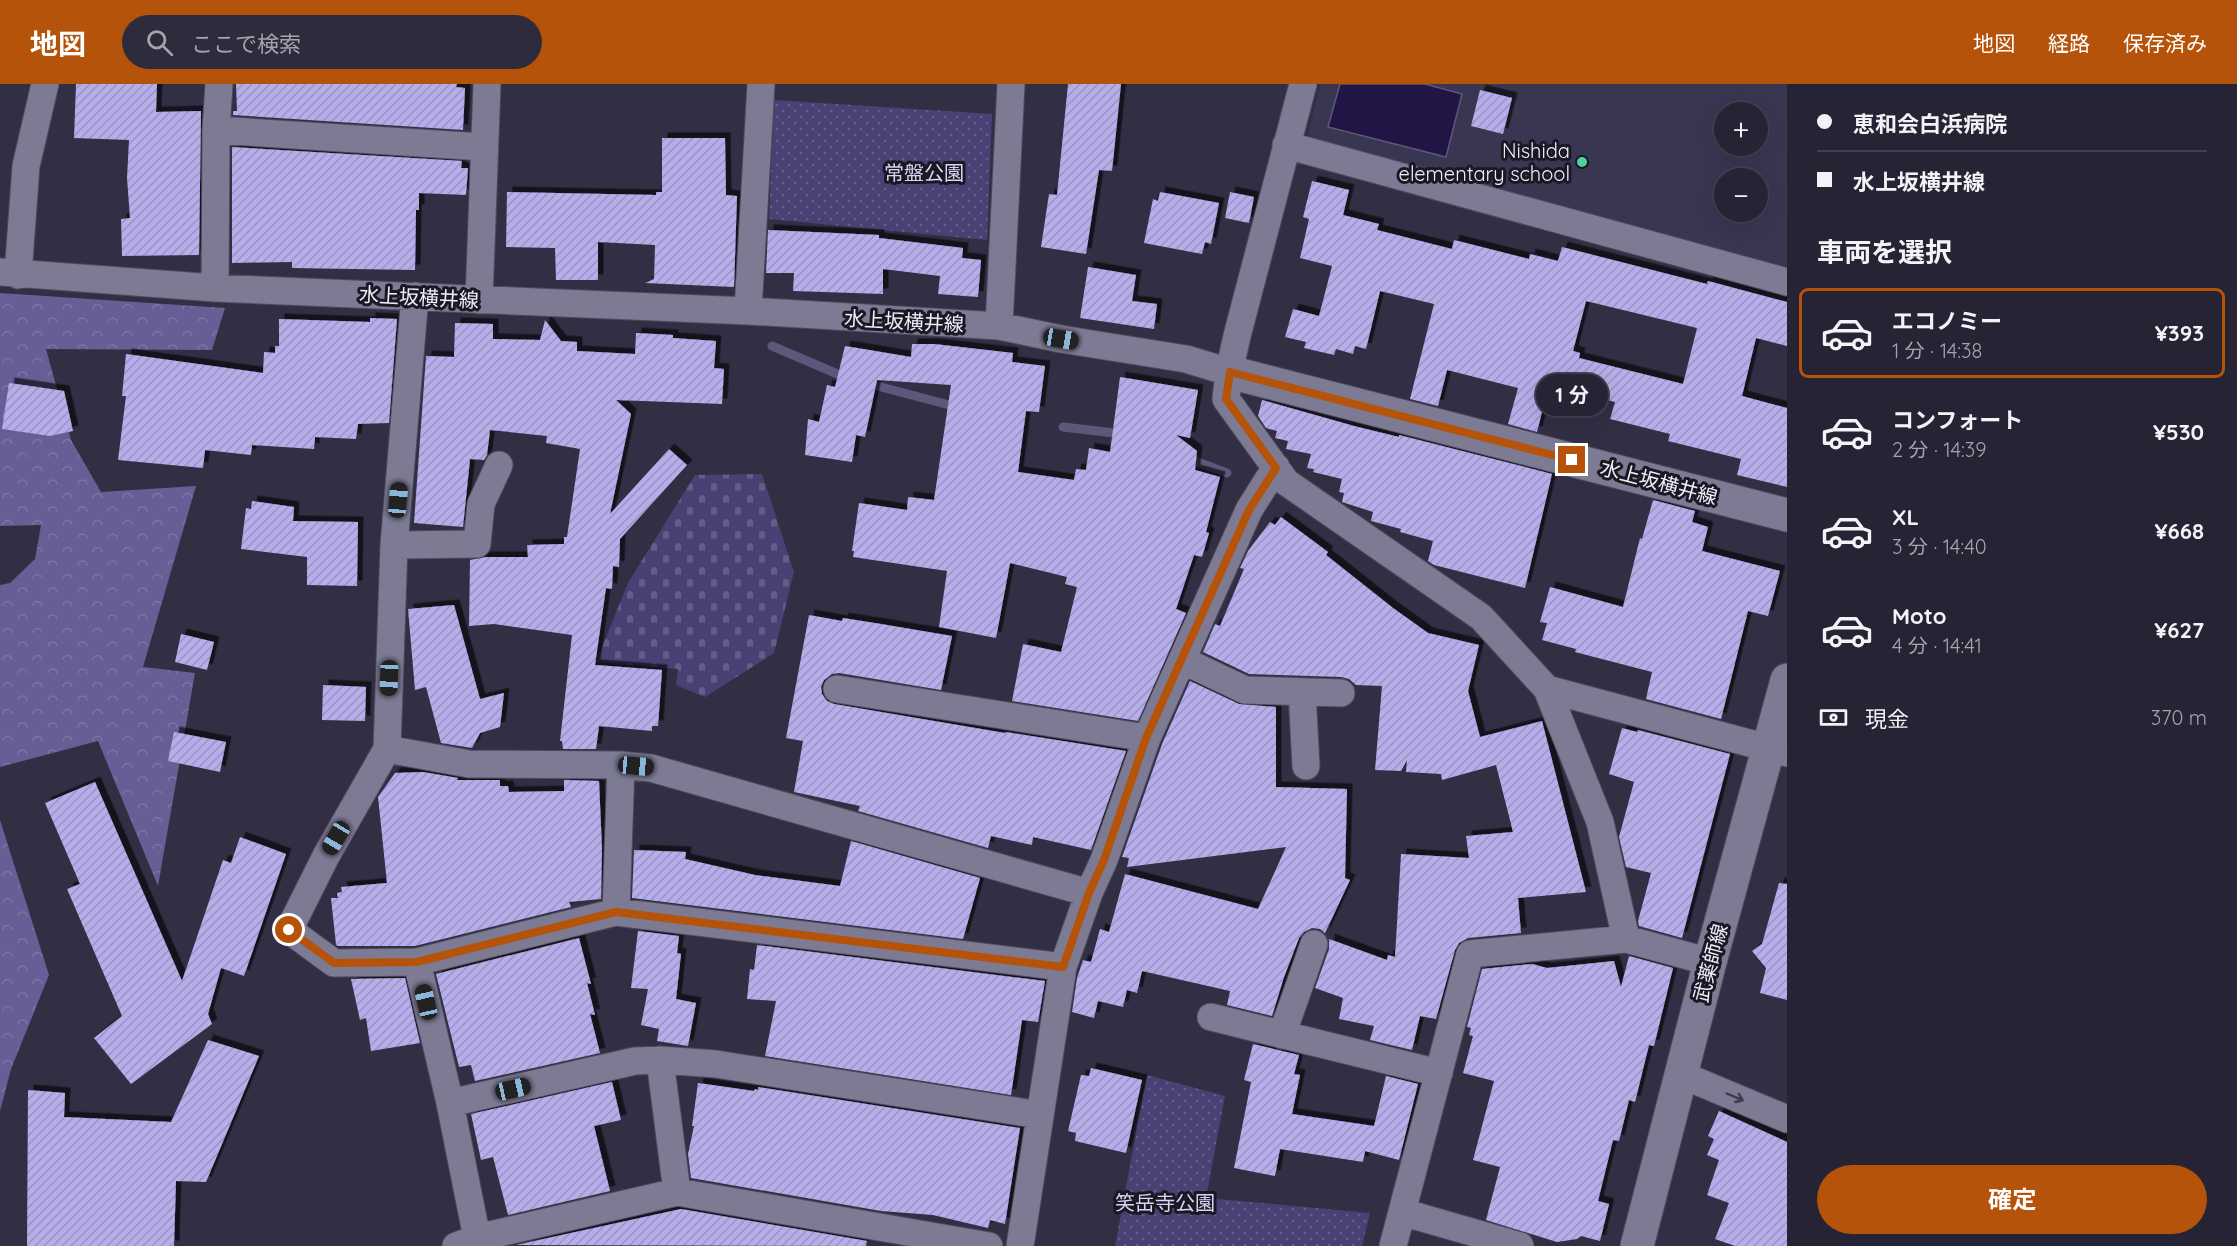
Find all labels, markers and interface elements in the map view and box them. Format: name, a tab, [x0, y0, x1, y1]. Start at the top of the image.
search box	[122, 15, 542, 69]
text: 地図	[30, 26, 86, 61]
icon: search	[143, 26, 176, 59]
text: ここで検索	[191, 30, 301, 58]
text: 地図	[1973, 30, 2015, 56]
text: 経路	[2048, 30, 2090, 56]
text: 保存済み	[2123, 30, 2207, 56]
map controls	[1714, 102, 1768, 222]
button: +	[1714, 102, 1768, 156]
text: 恵和会白浜病院	[1853, 110, 2007, 138]
place label: Nishida elementary school	[1399, 138, 1570, 186]
marker: Nishida elementary school	[1575, 155, 1589, 169]
park label: 常盤公園	[884, 160, 964, 185]
button: −	[1714, 168, 1768, 222]
text: 水上坂横井線	[1853, 168, 1985, 196]
text: 車両を選択	[1817, 235, 1952, 269]
street label: 水上坂横井線	[358, 281, 480, 313]
street label: 水上坂横井線	[843, 305, 965, 337]
icon: car	[1820, 306, 1874, 360]
text: エコノミー	[1892, 307, 2002, 335]
text: ¥393	[2155, 319, 2204, 347]
car	[1042, 327, 1080, 351]
text: 1 分 · 14:38	[1892, 338, 1982, 363]
callout: 1 分	[1536, 373, 1608, 415]
text: 1 分	[1555, 382, 1589, 407]
icon: car	[1820, 405, 1874, 459]
text: コンフォート	[1892, 406, 2023, 434]
text: ¥530	[2153, 418, 2204, 446]
text: 2 分 · 14:39	[1892, 437, 1986, 462]
route end	[1558, 446, 1585, 473]
street label: 水上坂横井線	[1598, 454, 1720, 510]
car	[387, 481, 409, 519]
text: XL	[1892, 503, 1919, 531]
icon: car	[1820, 504, 1874, 558]
text: ¥668	[2154, 517, 2204, 545]
text: 3 分 · 14:40	[1892, 534, 1987, 559]
text: Moto	[1892, 602, 1946, 630]
icon: car	[1820, 603, 1874, 657]
text: ¥627	[2154, 616, 2204, 644]
text: 4 分 · 14:41	[1892, 633, 1982, 658]
car	[379, 660, 399, 696]
icon: cash	[1817, 701, 1850, 734]
text: 現金	[1865, 705, 1909, 733]
text: 370 m	[2151, 705, 2207, 730]
car	[617, 755, 655, 777]
car	[319, 818, 353, 858]
route start	[275, 916, 302, 943]
street label: 武薬師線	[1688, 921, 1732, 1005]
car	[413, 982, 439, 1022]
car	[493, 1076, 533, 1102]
one-way arrow	[1725, 1092, 1743, 1103]
button: 確定	[1817, 1165, 2207, 1234]
park label: 笑岳寺公園	[1115, 1190, 1215, 1215]

